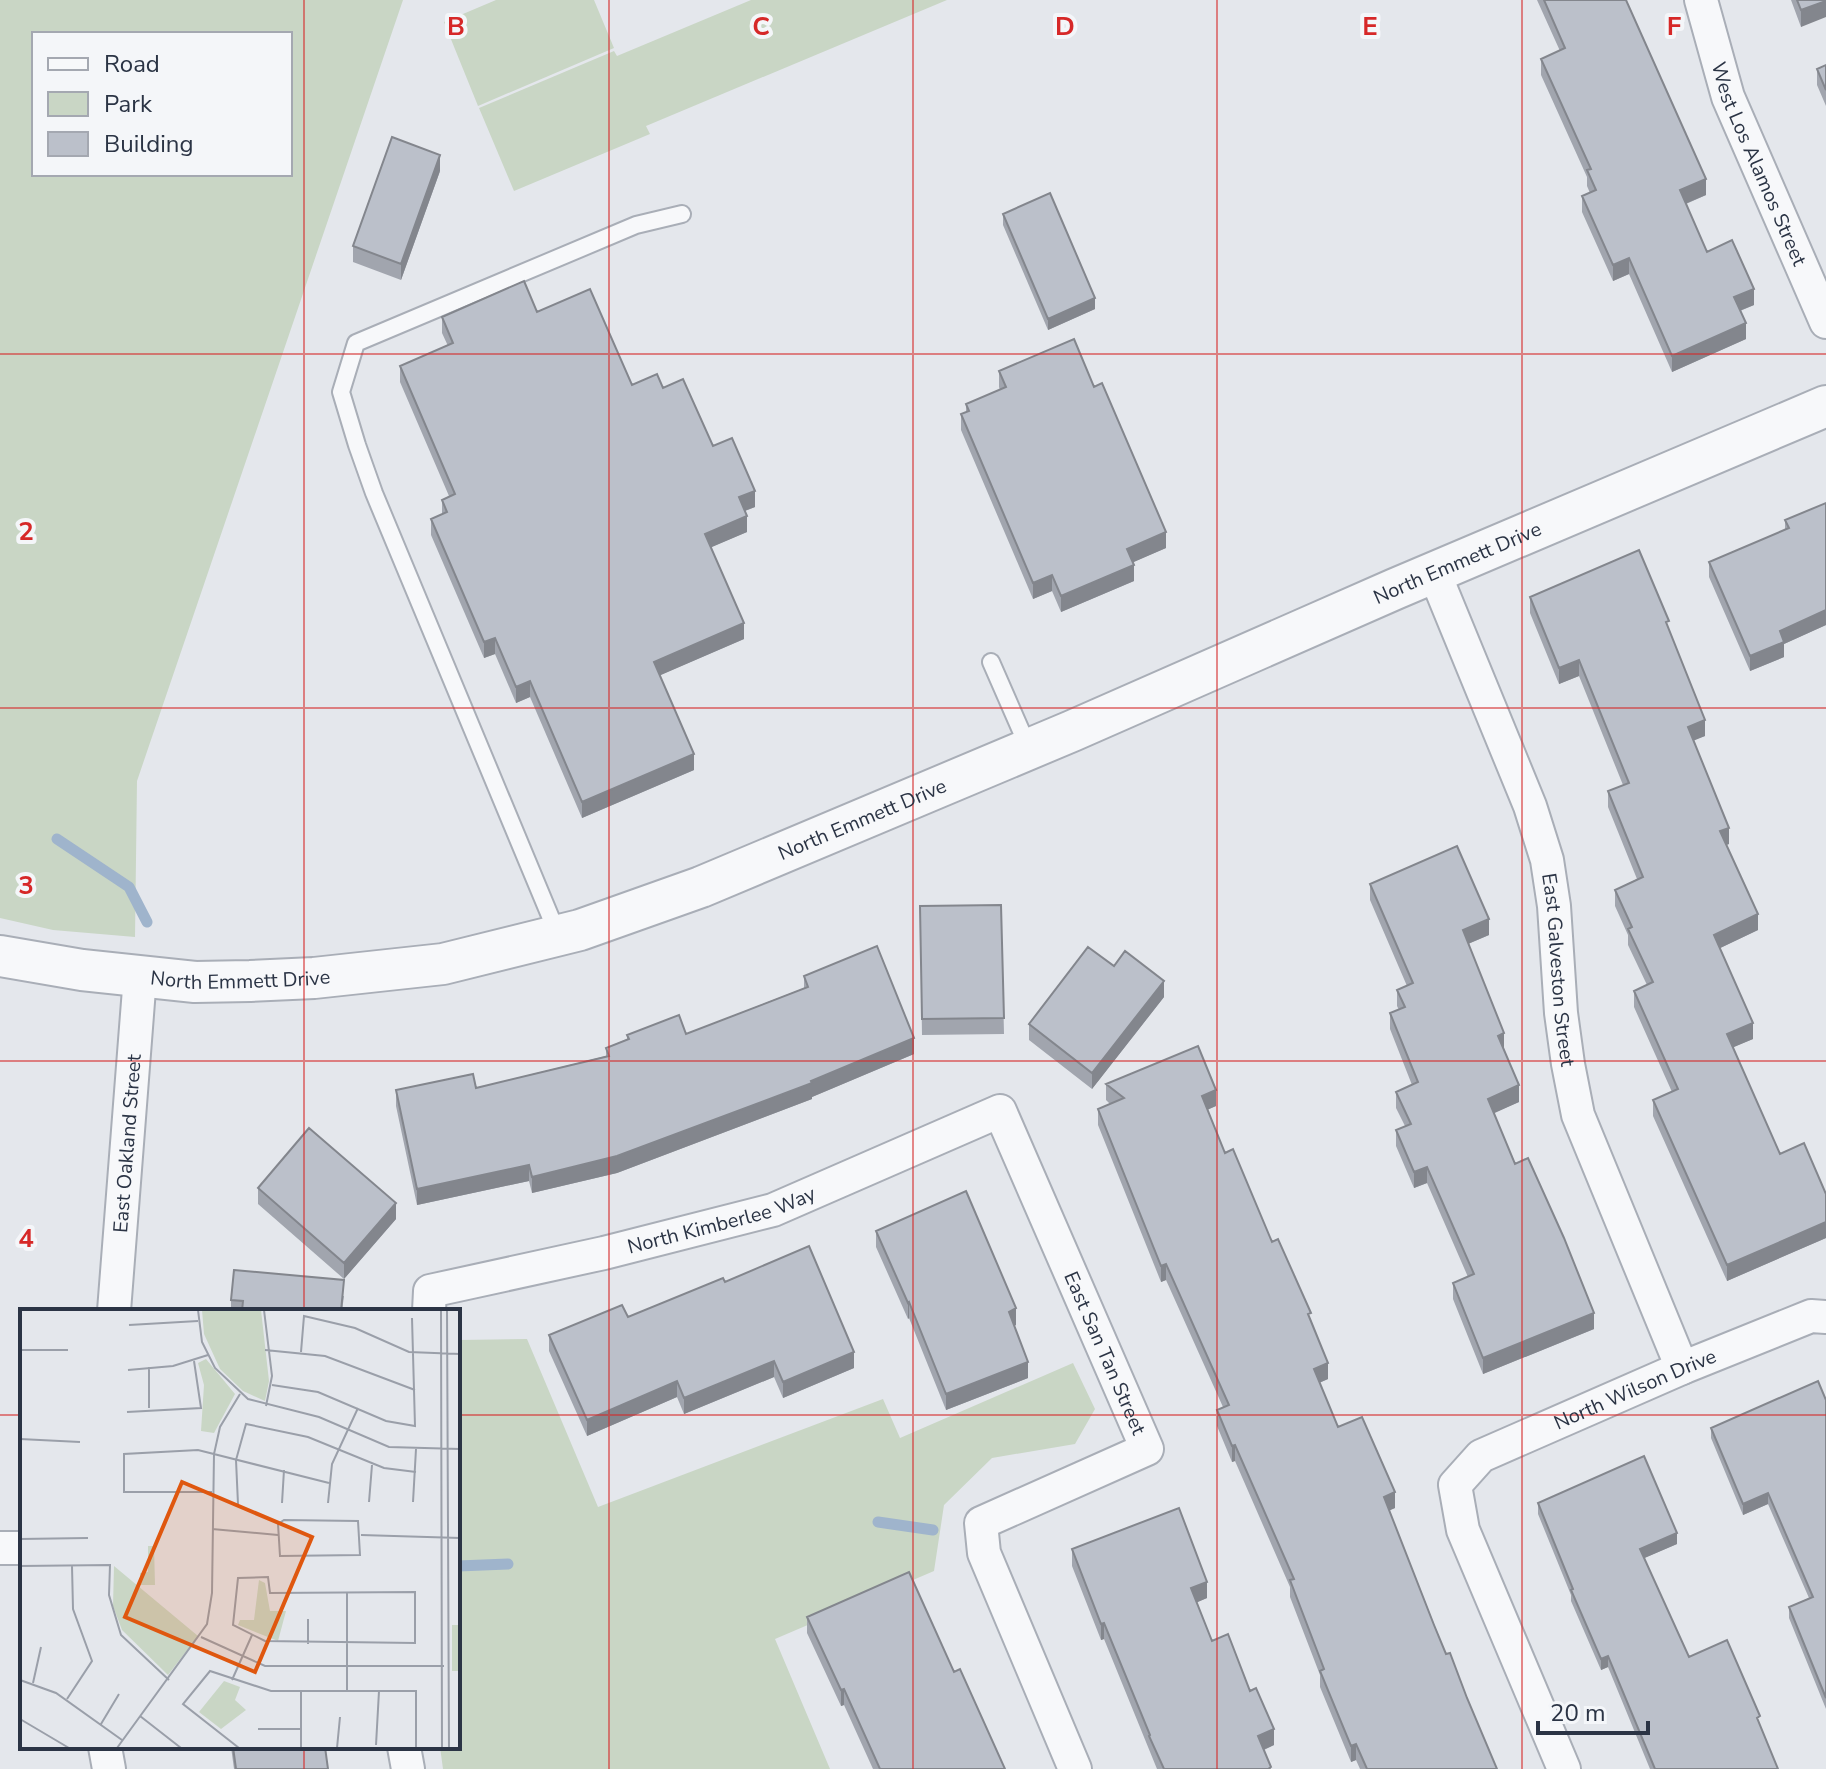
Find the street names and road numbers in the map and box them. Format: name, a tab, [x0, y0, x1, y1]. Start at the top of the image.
street label: West Los Alamos Street	[1705, 59, 1813, 271]
street label: North Emmett Drive	[1369, 515, 1545, 611]
street label: North Emmett Drive	[774, 772, 951, 867]
street label: East Galveston Street	[1535, 871, 1581, 1069]
street label: North Emmett Drive	[149, 963, 332, 996]
street label: East Oakland Street	[107, 1052, 148, 1234]
street label: North Kimberlee Way	[625, 1180, 820, 1261]
street label: East San Tan Street	[1057, 1267, 1153, 1440]
street label: North Wilson Drive	[1550, 1343, 1720, 1436]

